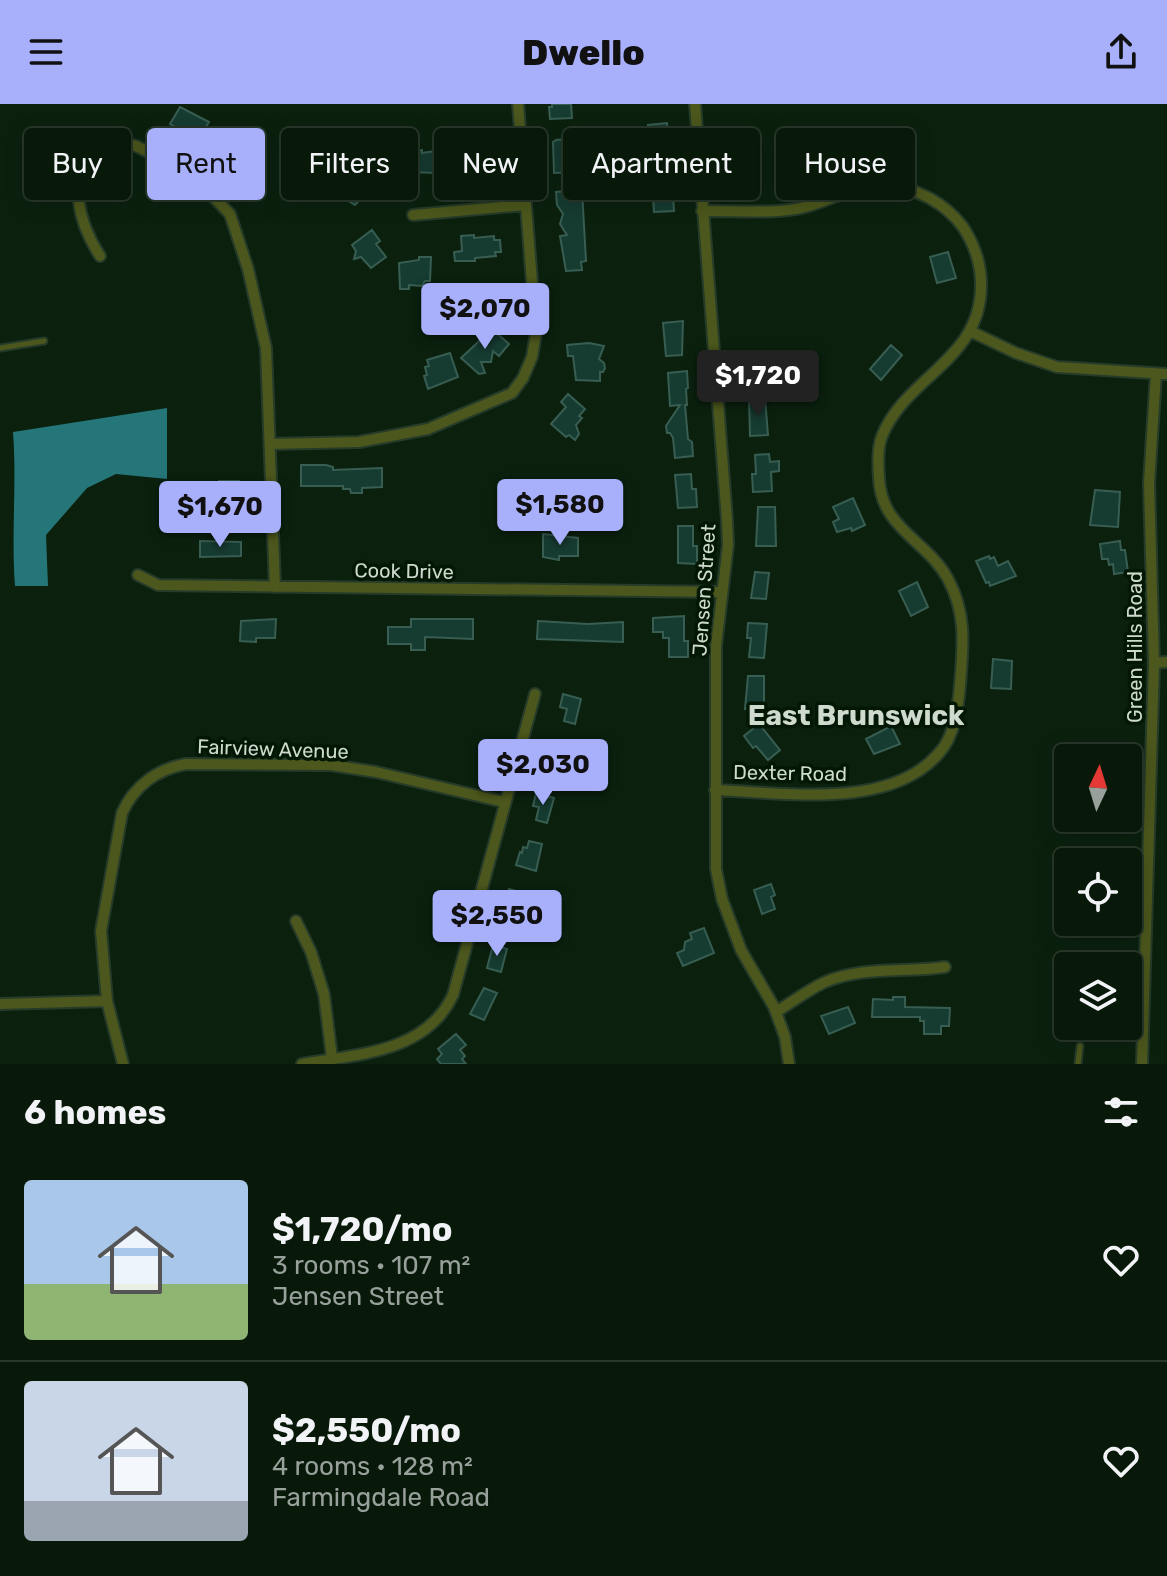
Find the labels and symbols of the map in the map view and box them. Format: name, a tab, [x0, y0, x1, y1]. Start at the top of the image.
pin: $2,070	[420, 283, 550, 351]
pin: $1,720	[693, 350, 823, 418]
pin: $1,580	[495, 479, 625, 547]
pin: $1,670	[155, 481, 285, 549]
street label: Jensen Street	[687, 523, 721, 657]
street label: Cook Drive	[354, 558, 454, 584]
street label: Green Hills Road	[1123, 571, 1147, 723]
district label: East Brunswick	[748, 699, 965, 732]
street label: Fairview Avenue	[197, 734, 349, 764]
pin: $2,030	[478, 739, 608, 807]
north arrow	[1054, 744, 1142, 832]
street label: Dexter Road	[733, 760, 847, 786]
pin: $2,550	[432, 890, 562, 958]

